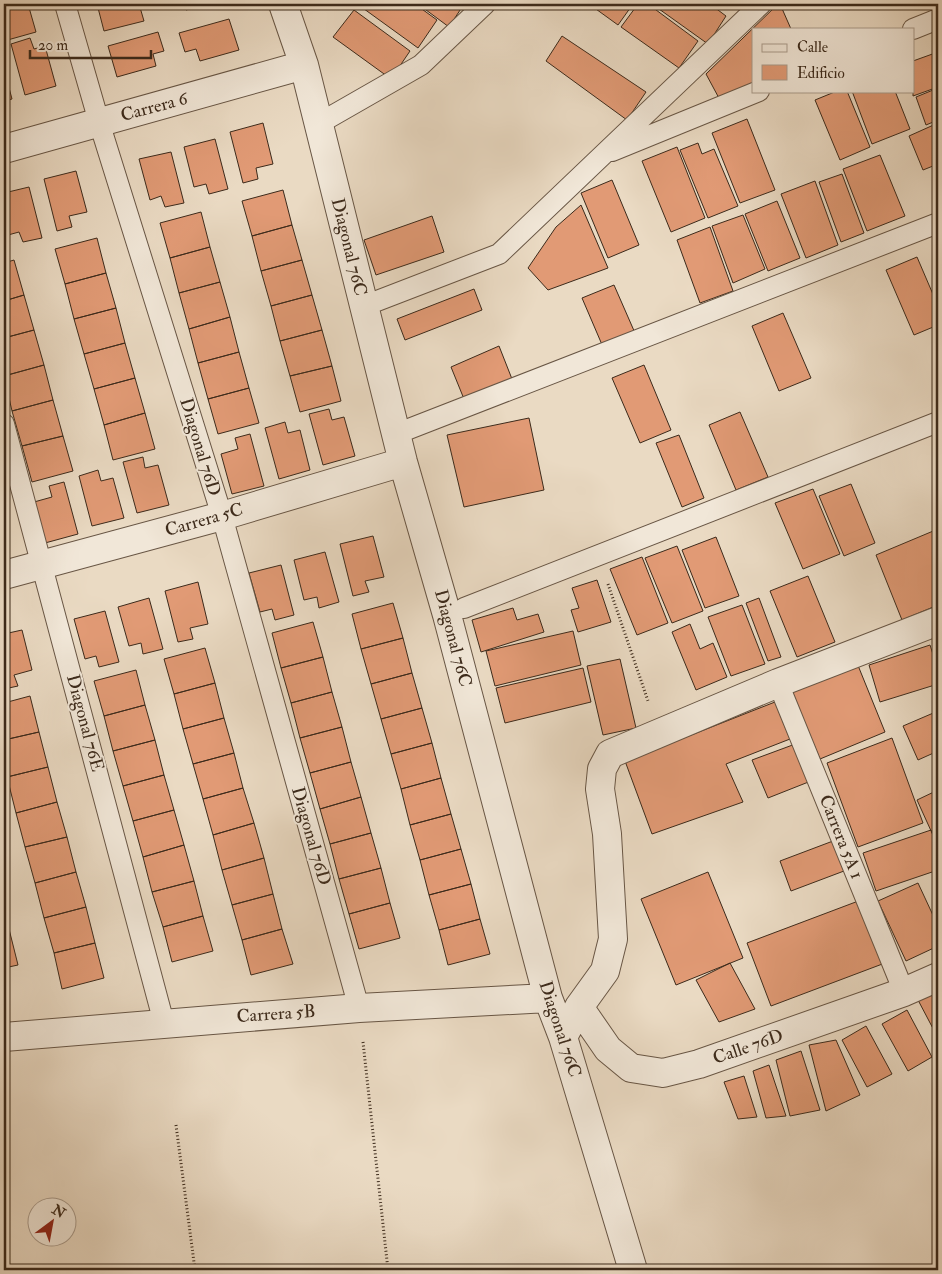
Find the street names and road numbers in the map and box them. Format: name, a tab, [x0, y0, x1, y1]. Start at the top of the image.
street label: Carrera 6	[118, 87, 191, 127]
street label: Diagonal 76C	[326, 196, 372, 298]
street label: Diagonal 76D	[174, 395, 226, 499]
street label: Carrera 5C	[162, 498, 246, 542]
street label: Diagonal 76C	[429, 587, 477, 689]
street label: Diagonal 76E	[61, 672, 109, 774]
street label: Diagonal 76D	[286, 784, 336, 888]
street label: Carrera 5A 1	[814, 792, 868, 882]
street label: Diagonal 76C	[534, 978, 586, 1080]
street label: Carrera 5B	[236, 1000, 316, 1028]
street label: Calle 76D	[710, 1024, 786, 1070]

